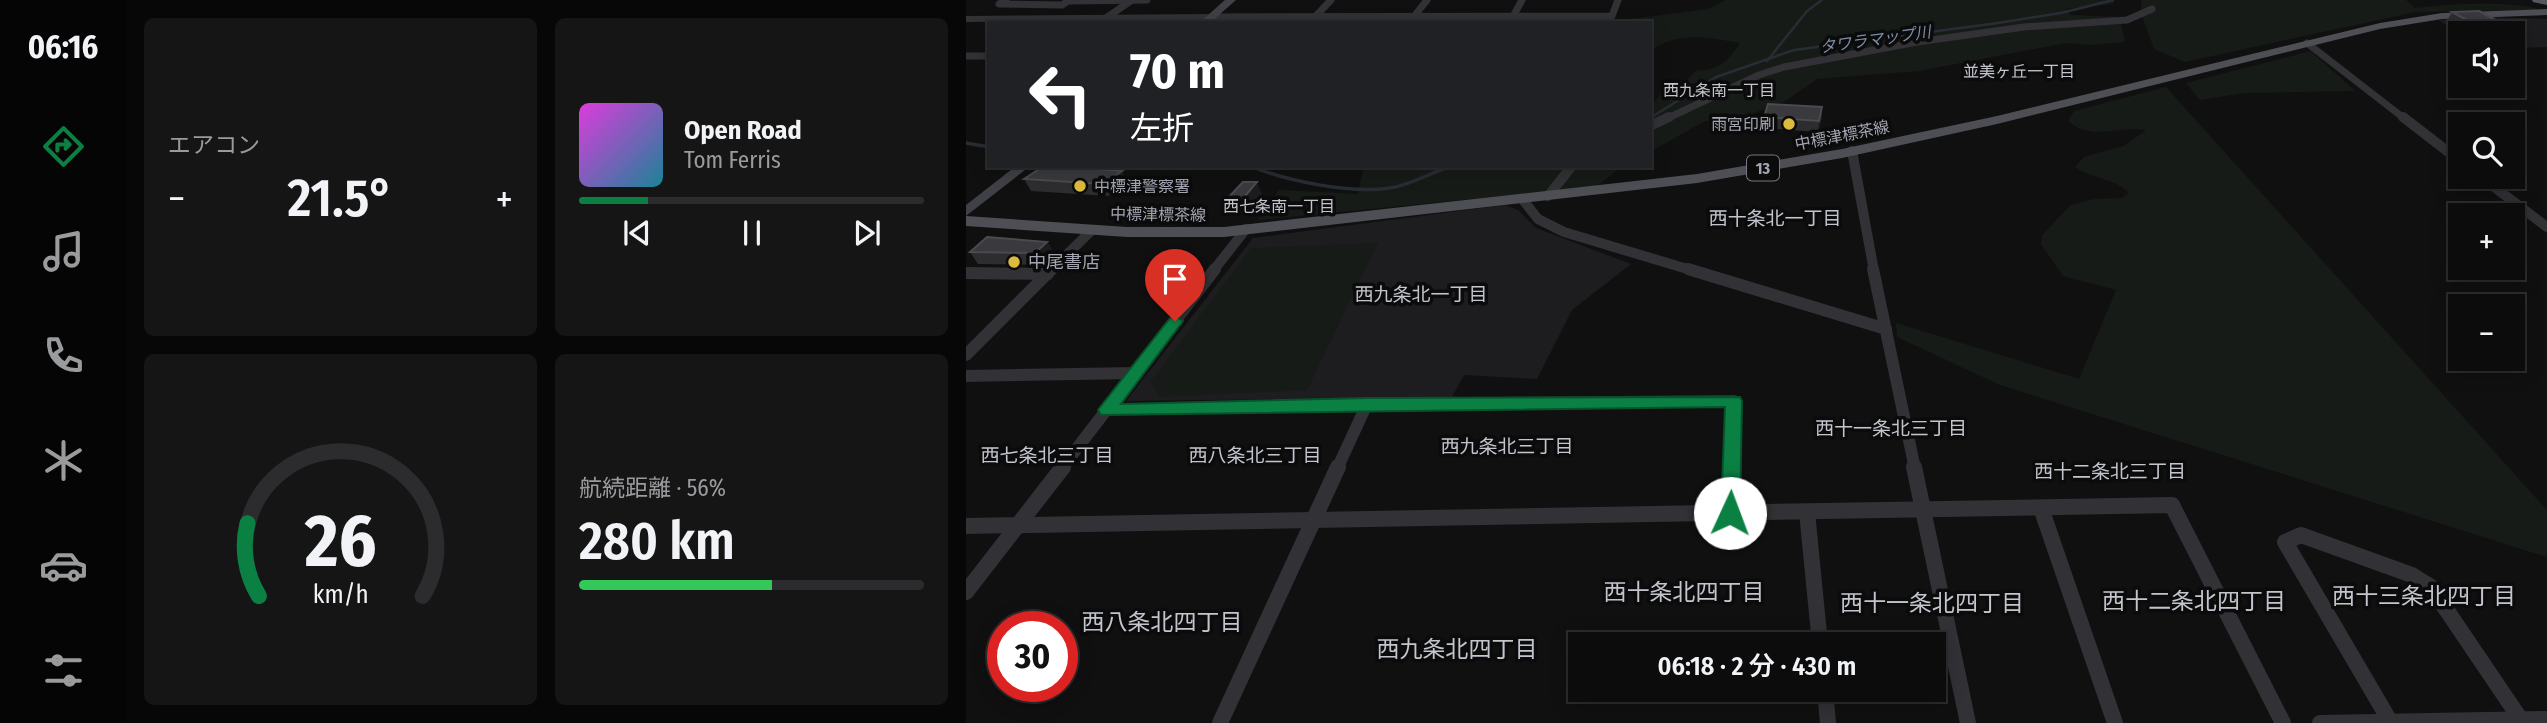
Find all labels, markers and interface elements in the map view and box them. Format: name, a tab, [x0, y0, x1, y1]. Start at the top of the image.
map controls	[2448, 21, 2525, 371]
button: sound	[2448, 21, 2525, 98]
water label: タワラマップ川	[1818, 22, 1934, 57]
text: 06:16	[28, 28, 98, 66]
text: 70 m	[1130, 42, 1225, 101]
icon: left	[1015, 49, 1106, 140]
district label: 並美ヶ丘一丁目	[1963, 62, 2075, 81]
district label: 西九条南一丁目	[1663, 81, 1775, 100]
text: 左折	[1130, 109, 1194, 147]
button: search	[2448, 112, 2525, 189]
text: Open Road	[684, 115, 802, 146]
place label: 雨宮印刷	[1711, 115, 1775, 134]
marker: 雨宮印刷	[1781, 116, 1797, 132]
street label: 中標津標茶線	[1793, 117, 1891, 154]
icon: directions	[39, 122, 88, 171]
text: エアコン	[168, 131, 260, 159]
text: Tom Ferris	[684, 146, 781, 174]
road number: 13	[1747, 156, 1779, 180]
text: 21.5°	[288, 167, 393, 230]
text: −	[168, 176, 185, 222]
text: +	[496, 176, 513, 222]
place label: 中標津警察署	[1094, 177, 1190, 196]
marker: 中標津警察署	[1072, 178, 1088, 194]
district label: 西七条南一丁目	[1223, 197, 1335, 216]
button: +	[2448, 203, 2525, 280]
street label: 中標津標茶線	[1110, 204, 1206, 225]
district label: 西十条北一丁目	[1708, 207, 1842, 230]
icon: previous	[618, 214, 656, 252]
icon: pause	[733, 214, 771, 252]
icon: next	[848, 214, 886, 252]
icon: music	[39, 227, 88, 276]
pin	[1145, 249, 1205, 321]
place label: 中尾書店	[1028, 251, 1100, 273]
marker: 中尾書店	[1006, 254, 1022, 270]
icon: arrive	[1156, 260, 1194, 298]
district label: 西九条北一丁目	[1354, 283, 1488, 306]
button: −	[2448, 294, 2525, 371]
icon: phone	[39, 331, 88, 380]
district label: 西十一条北三丁目	[1815, 417, 1967, 440]
district label: 西九条北三丁目	[1440, 435, 1574, 458]
icon: climate	[39, 436, 88, 485]
district label: 西七条北三丁目	[980, 444, 1114, 467]
district label: 西八条北三丁目	[1188, 444, 1322, 467]
district label: 西十二条北三丁目	[2034, 460, 2186, 483]
text: 航続距離 · 56%	[579, 474, 726, 502]
position arrow	[1693, 476, 1767, 550]
text: 26	[304, 498, 376, 585]
text: 280 km	[579, 510, 735, 573]
icon: car	[39, 541, 88, 590]
district label: 西十条北四丁目	[1604, 578, 1765, 606]
text: km/h	[313, 579, 368, 609]
district label: 西十三条北四丁目	[2332, 582, 2516, 610]
district label: 西十二条北四丁目	[2102, 587, 2286, 615]
district label: 西十一条北四丁目	[1840, 589, 2024, 617]
district label: 西八条北四丁目	[1082, 608, 1243, 636]
speed limit sign: 30	[987, 611, 1078, 702]
district label: 西九条北四丁目	[1377, 635, 1538, 663]
icon: filters	[39, 646, 88, 695]
text: 06:18 · 2 分 · 430 m	[1657, 651, 1857, 682]

